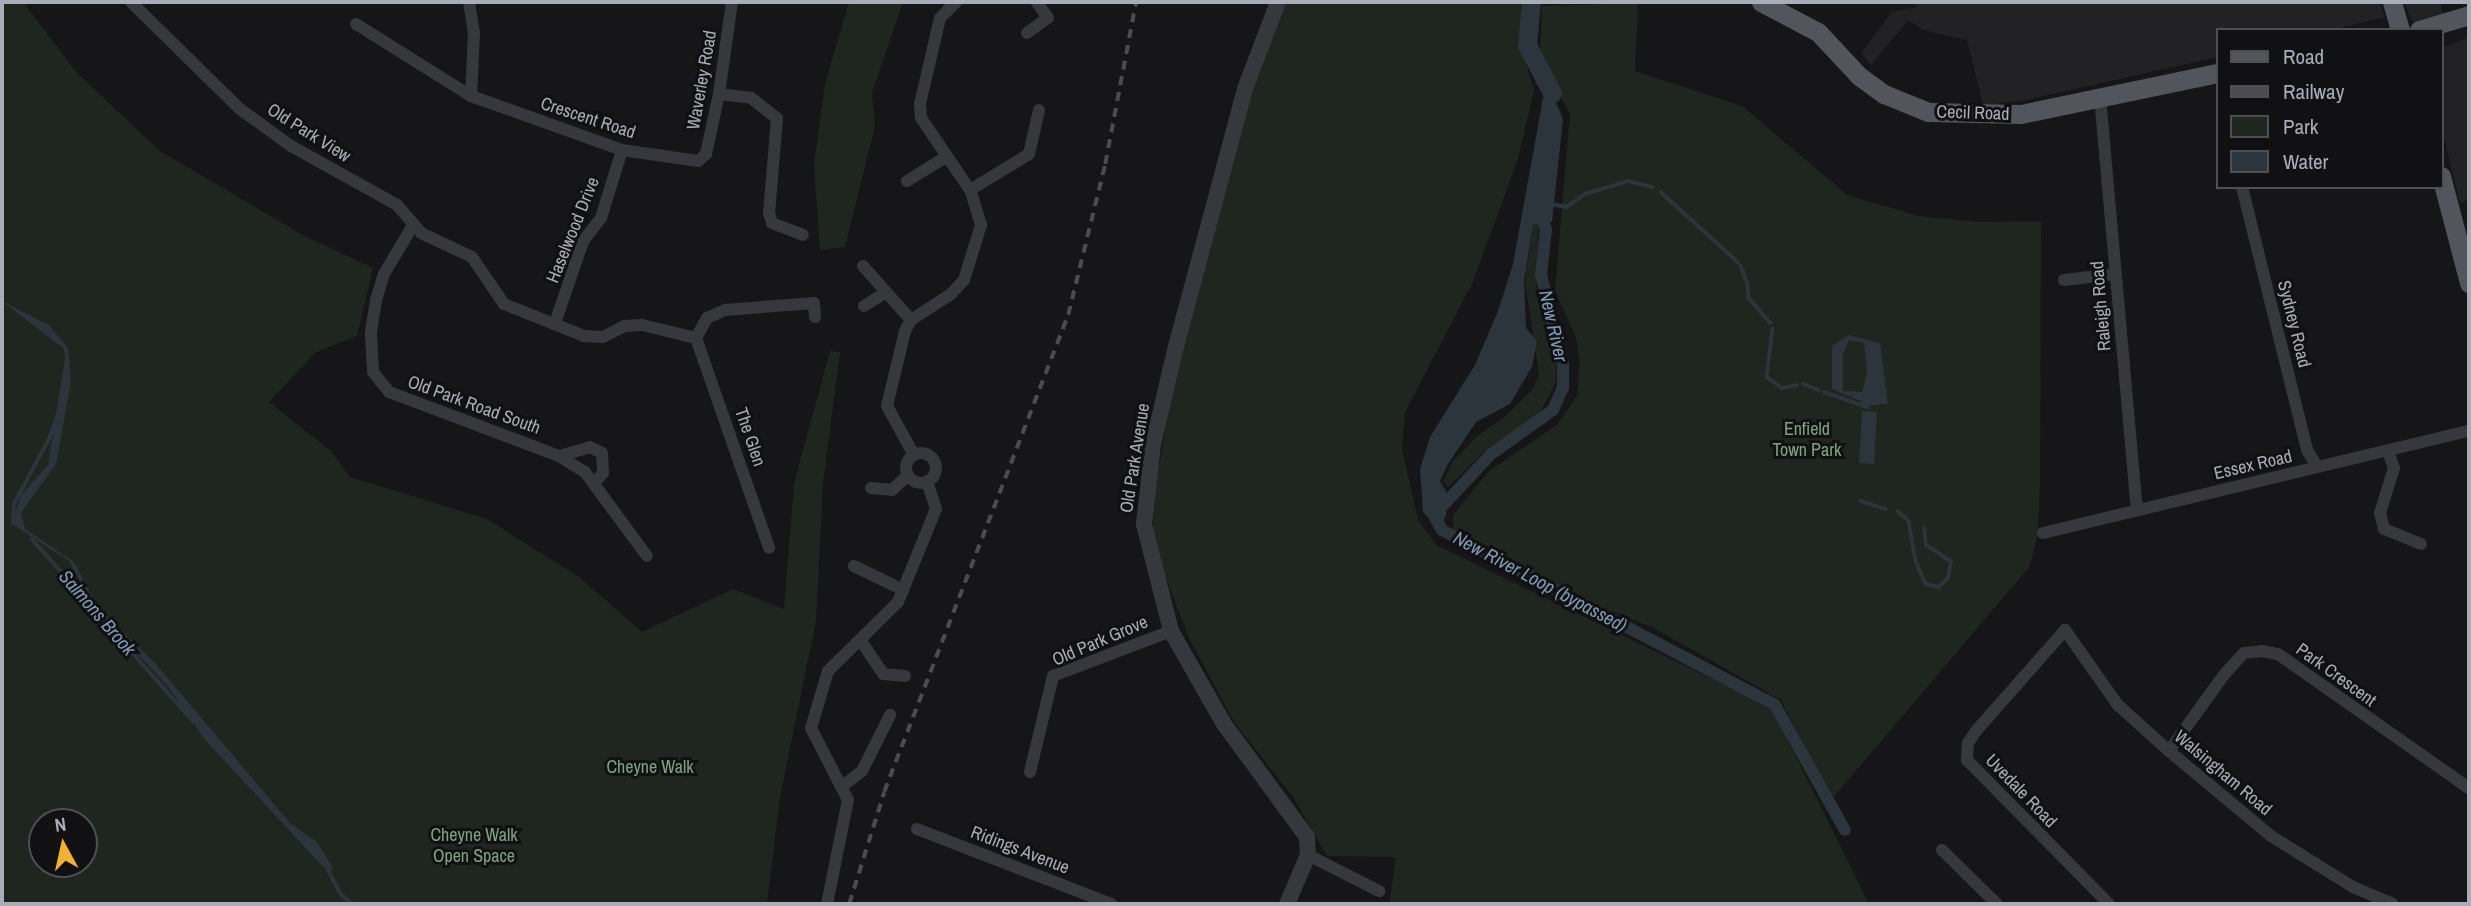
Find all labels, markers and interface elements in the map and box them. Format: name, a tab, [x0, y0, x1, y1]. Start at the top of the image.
legend	[2216, 28, 2443, 189]
street label: Waverley Road	[683, 29, 721, 131]
text: Road	[2283, 42, 2324, 71]
text: Railway	[2283, 77, 2344, 106]
street label: Crescent Road	[538, 93, 638, 143]
street label: Old Park View	[263, 99, 355, 167]
street label: Cecil Road	[1936, 101, 2010, 125]
text: Park	[2283, 112, 2318, 141]
text: Water	[2283, 147, 2328, 176]
street label: Haselwood Drive	[542, 174, 604, 286]
street label: Raleigh Road	[2086, 260, 2116, 352]
street label: Sydney Road	[2273, 278, 2315, 370]
water label: New River	[1534, 288, 1572, 364]
street label: Old Park Road South	[405, 371, 543, 439]
street label: Old Park Avenue	[1116, 401, 1154, 515]
street label: The Glen	[730, 405, 770, 469]
park label: Enfield Town Park	[1773, 419, 1841, 462]
street label: Essex Road	[2212, 446, 2294, 484]
water label: New River Loop (bypassed)	[1449, 527, 1631, 637]
water label: Salmons Brook	[54, 566, 140, 660]
street label: Old Park Grove	[1049, 611, 1151, 671]
street label: Park Crescent	[2292, 639, 2380, 711]
street label: Walsingham Road	[2170, 726, 2276, 820]
street label: Uvedale Road	[1981, 750, 2061, 832]
park label: Cheyne Walk	[606, 756, 694, 778]
north arrow	[28, 808, 98, 878]
text: N	[53, 811, 68, 838]
street label: Ridings Avenue	[967, 821, 1073, 879]
park label: Cheyne Walk Open Space	[430, 825, 518, 868]

